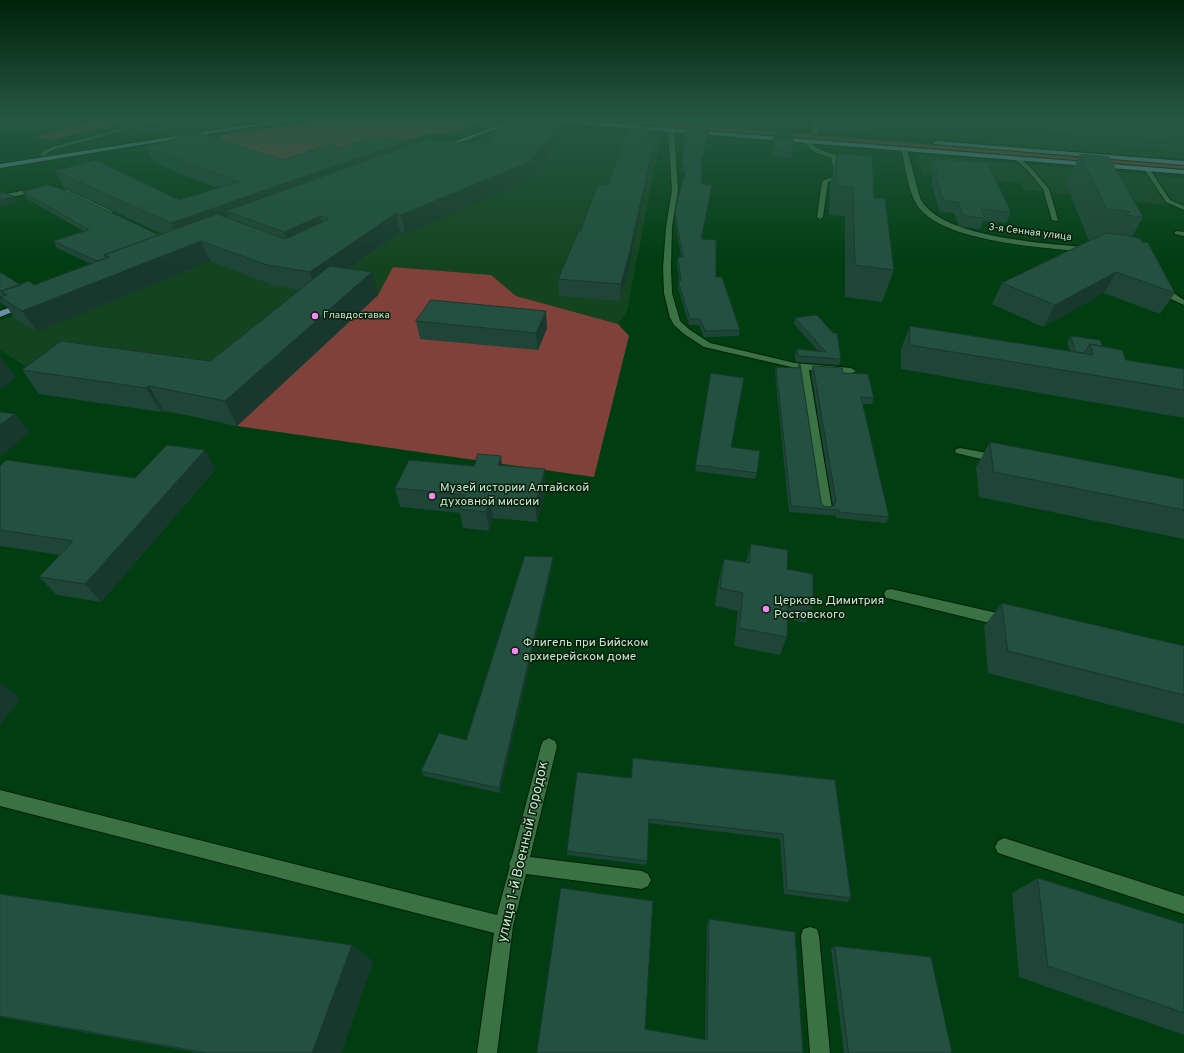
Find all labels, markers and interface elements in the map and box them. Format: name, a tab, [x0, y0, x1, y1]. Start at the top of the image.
street label: 3-я Сенная улица	[988, 222, 1072, 244]
place label: Главдоставка	[323, 310, 390, 322]
marker: Главдоставка	[310, 311, 320, 321]
place label: Музей истории Алтайской духовной миссии	[440, 482, 589, 510]
marker: Музей истории Алтайской духовной миссии	[427, 491, 437, 501]
place label: Церковь Димитрия Ростовского	[774, 595, 884, 623]
marker: Церковь Димитрия Ростовского	[761, 604, 771, 614]
place label: Флигель при Бийском архиерейском доме	[523, 637, 648, 665]
marker: Флигель при Бийском архиерейском доме	[510, 646, 520, 656]
street label: улица 1-й Военный городок	[495, 760, 553, 944]

